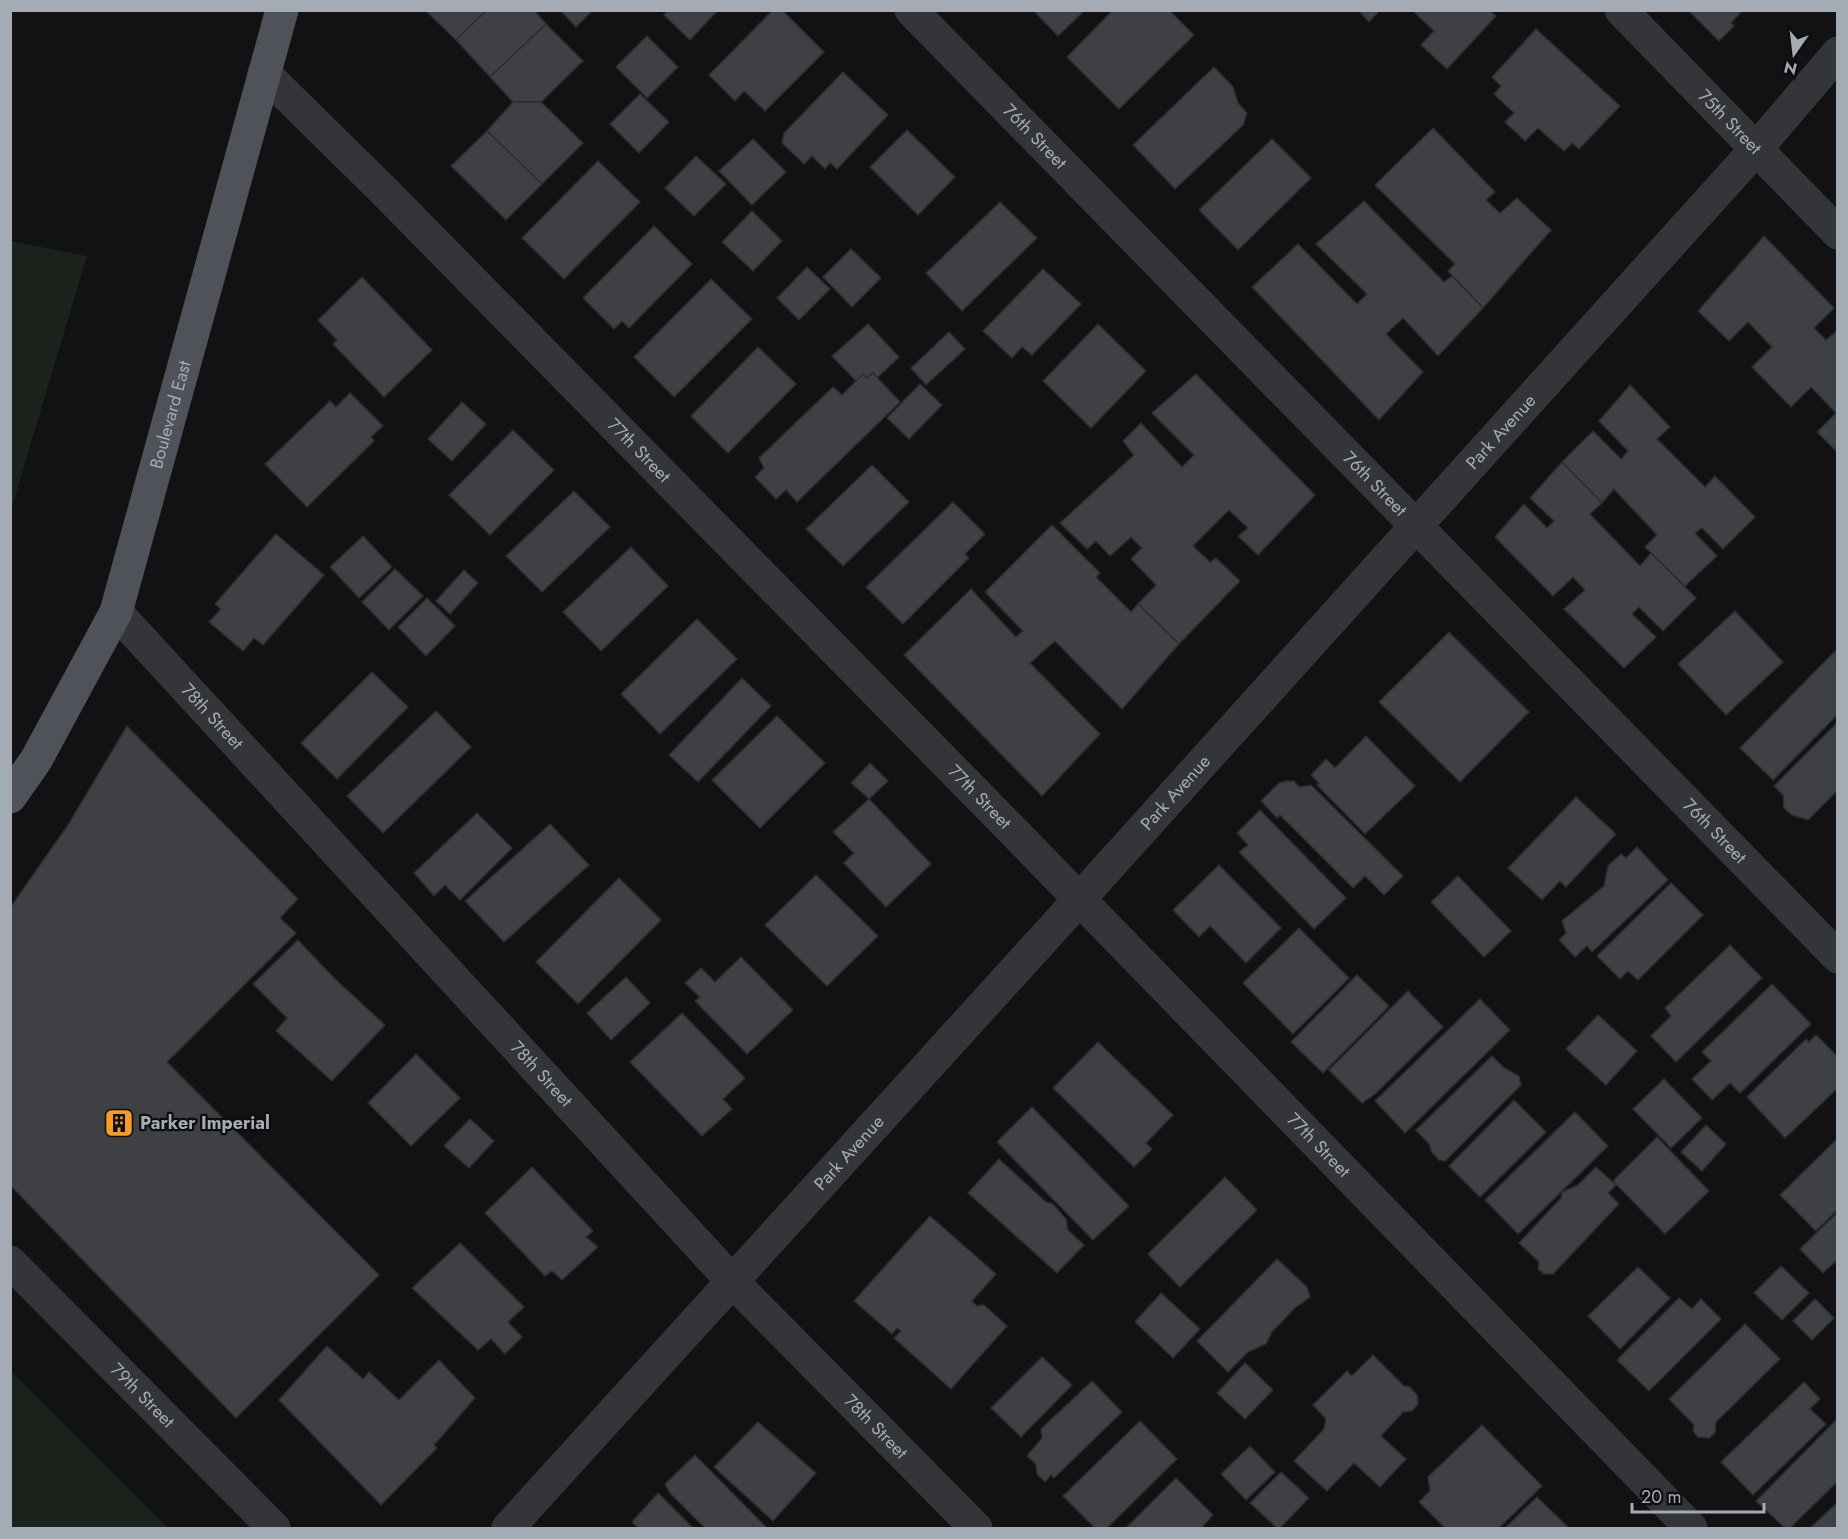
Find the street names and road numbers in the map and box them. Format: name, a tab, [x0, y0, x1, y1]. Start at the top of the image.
street label: 75th Street	[1692, 83, 1768, 161]
street label: 76th Street	[997, 98, 1073, 175]
street label: Boulevard East	[143, 357, 198, 472]
street label: Park Avenue	[1460, 388, 1542, 475]
street label: 77th Street	[601, 412, 677, 489]
street label: 76th Street	[1337, 445, 1413, 523]
street label: 78th Street	[175, 678, 250, 756]
street label: Park Avenue	[1134, 749, 1216, 836]
street label: 77th Street	[942, 759, 1018, 835]
street label: 76th Street	[1677, 793, 1753, 870]
street label: 78th Street	[504, 1035, 579, 1113]
street label: 77th Street	[1281, 1107, 1357, 1184]
street label: Park Avenue	[808, 1109, 890, 1196]
street label: 79th Street	[104, 1357, 181, 1434]
street label: 78th Street	[838, 1388, 914, 1465]

